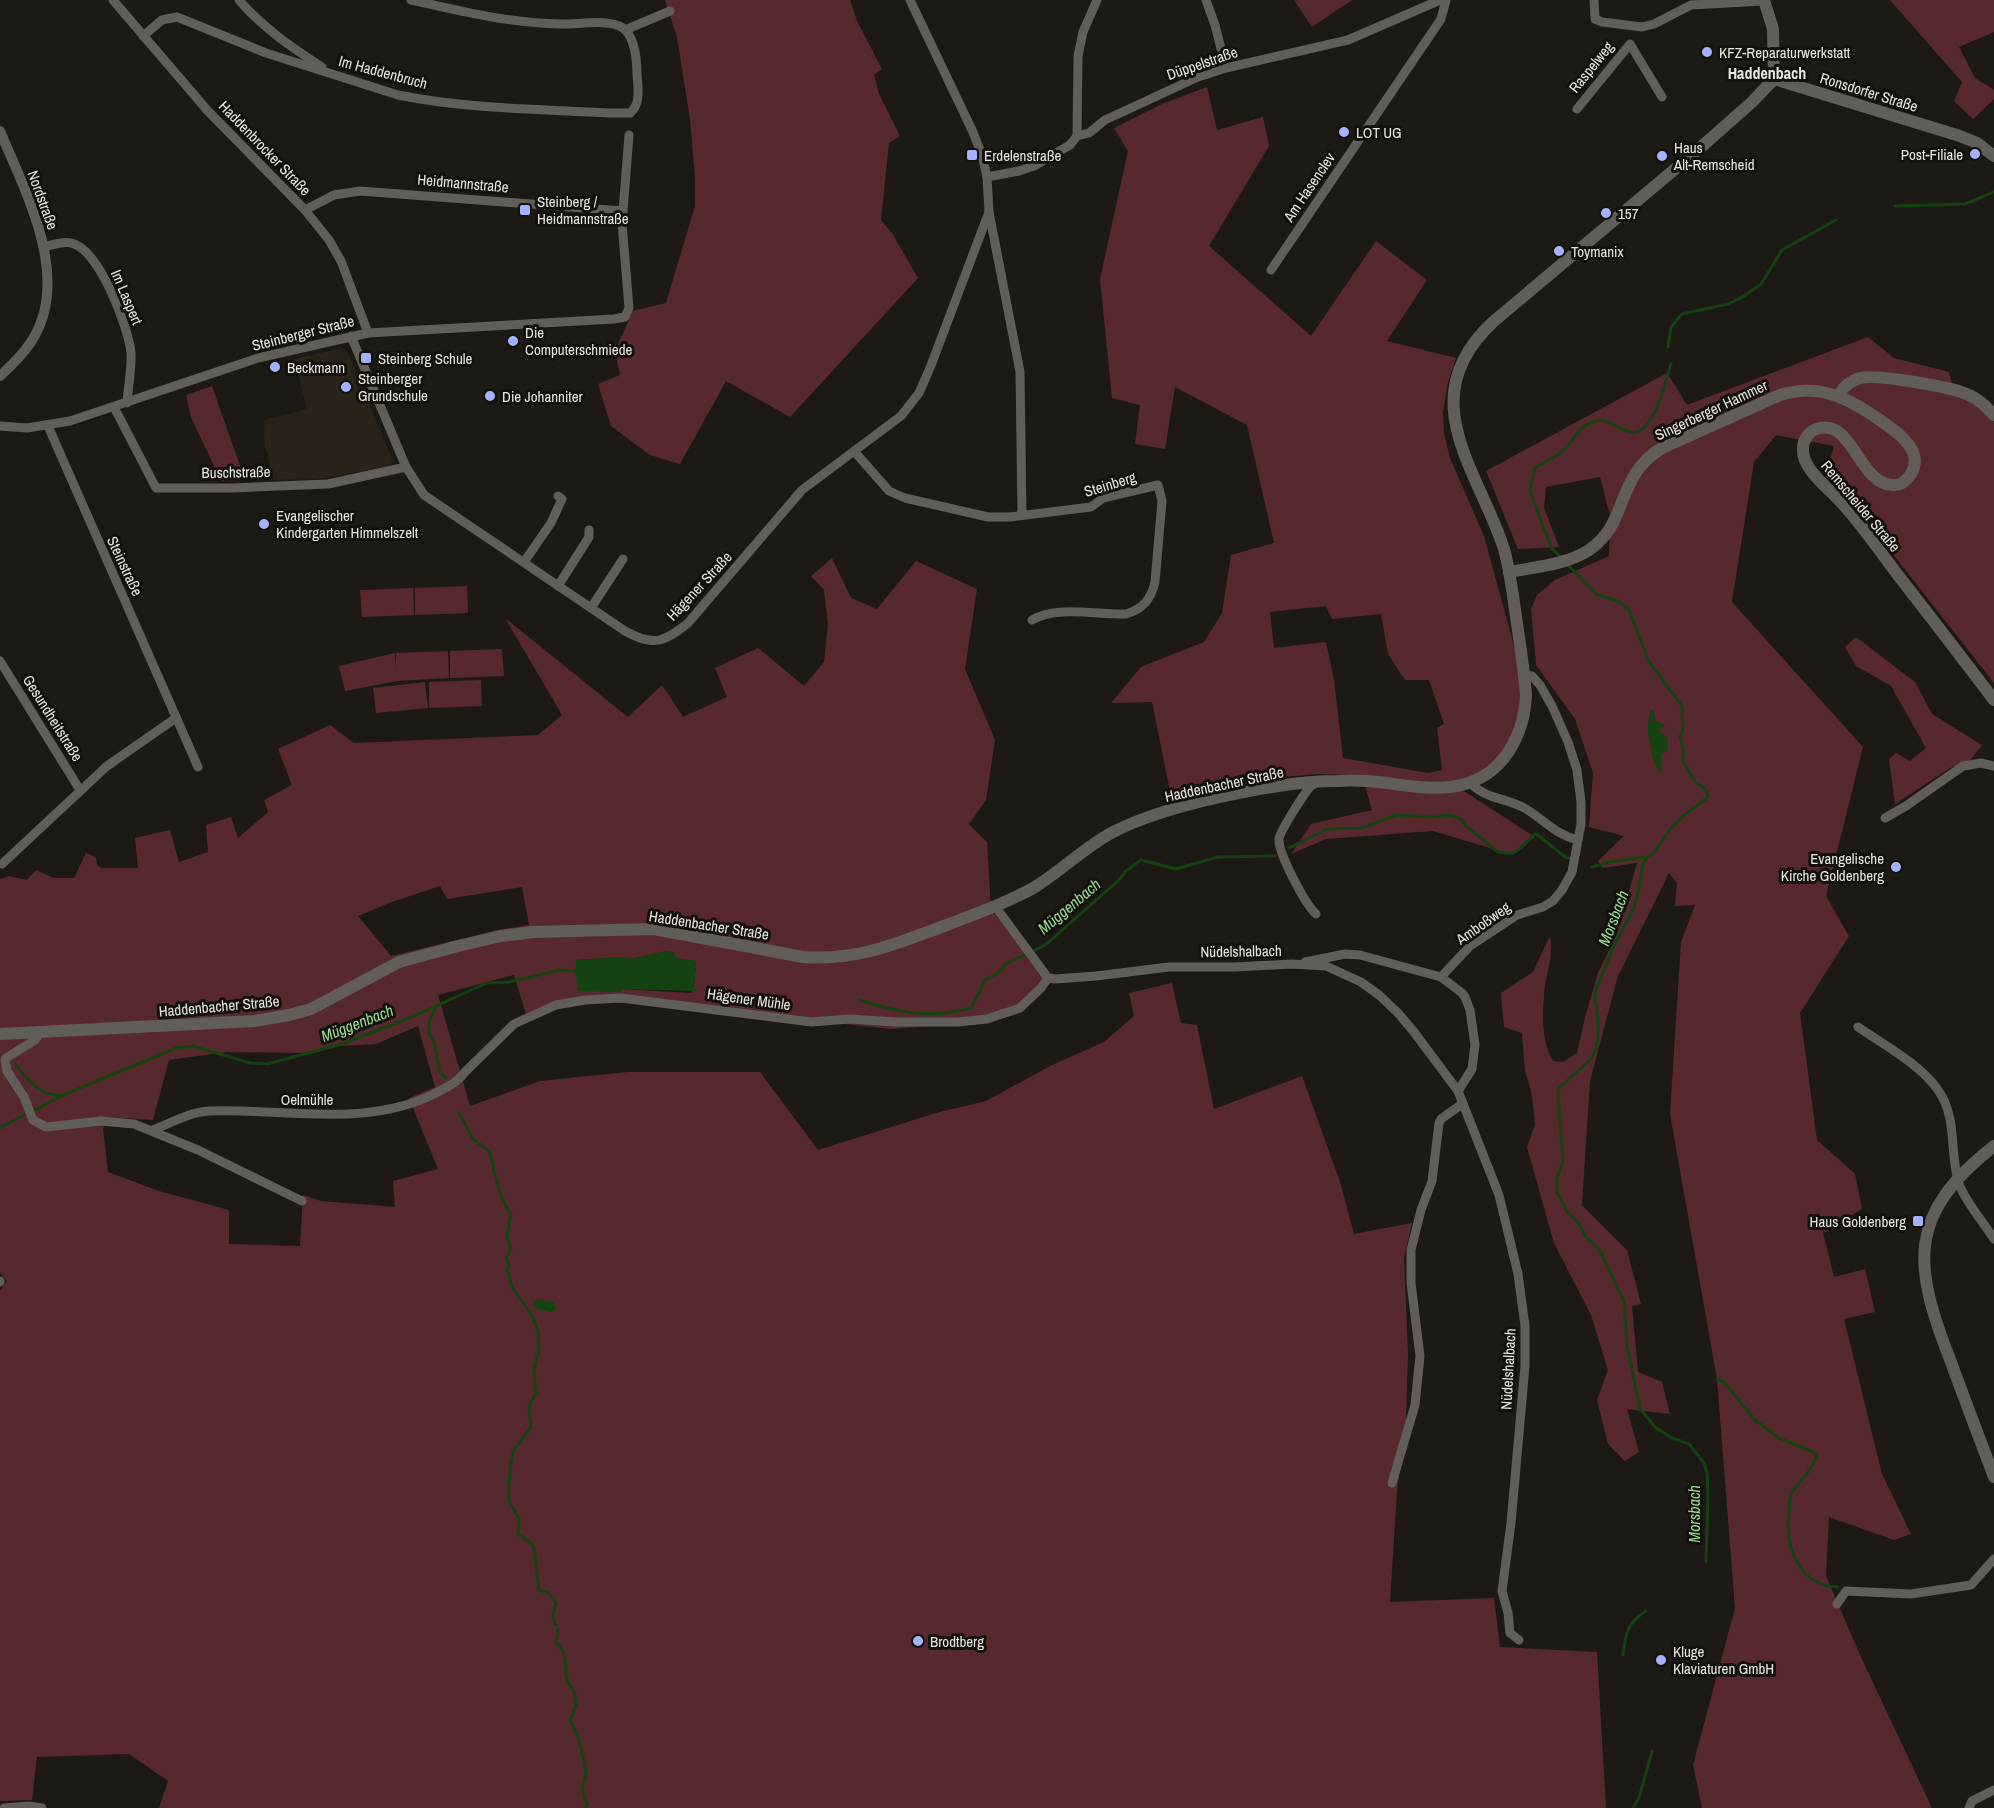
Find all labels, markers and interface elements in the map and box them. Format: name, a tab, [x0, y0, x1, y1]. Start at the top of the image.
street label: Raspelweg	[1564, 37, 1618, 97]
street label: Düppelstraße	[1164, 41, 1240, 85]
place label: KFZ-Reparaturwerkstatt	[1719, 42, 1851, 63]
marker: KFZ-Reparaturwerkstatt	[1700, 45, 1714, 59]
street label: Im Haddenbruch	[336, 50, 430, 94]
district label: Haddenbach	[1728, 62, 1806, 84]
street label: Ronsdorfer Straße	[1818, 67, 1921, 117]
street label: Haddenbrocker Straße	[214, 96, 316, 200]
place label: LOT UG	[1356, 122, 1402, 143]
marker: LOT UG	[1337, 125, 1351, 139]
place label: Haus Alt-Remscheid	[1673, 137, 1755, 175]
place label: Post-Filiale	[1901, 144, 1963, 165]
place label: Erdelenstraße	[984, 145, 1061, 166]
marker: Post-Filiale	[1968, 147, 1982, 161]
marker: Erdelenstraße	[965, 148, 979, 162]
street label: Am Hasenclev	[1278, 148, 1340, 227]
marker: Haus Alt-Remscheid	[1655, 149, 1669, 163]
street label: Nordstraße	[23, 168, 63, 233]
street label: Heidmannstraße	[416, 169, 510, 197]
place label: Steinberg / Heidmannstraße	[537, 191, 629, 229]
marker: Steinberg / Heidmannstraße	[518, 203, 532, 217]
place label: 157	[1618, 203, 1639, 224]
marker: 157	[1599, 206, 1613, 220]
place label: Toymanix	[1571, 241, 1624, 262]
marker: Toymanix	[1552, 244, 1566, 258]
street label: Im Laspert	[106, 266, 148, 328]
street label: Steinberger Straße	[250, 310, 356, 356]
place label: Die Computerschmiede	[525, 322, 632, 360]
marker: Die Computerschmiede	[506, 334, 520, 348]
place label: Steinberg Schule	[378, 348, 473, 369]
marker: Steinberg Schule	[359, 351, 373, 365]
place label: Beckmann	[287, 357, 345, 378]
marker: Beckmann	[268, 360, 282, 374]
place label: Steinberger Grundschule	[358, 368, 428, 406]
street label: Singerberger Hammer	[1651, 375, 1771, 445]
marker: Steinberger Grundschule	[339, 380, 353, 394]
place label: Die Johanniter	[502, 386, 583, 407]
marker: Die Johanniter	[483, 389, 497, 403]
street label: Remscheider Straße	[1816, 456, 1906, 556]
street label: Buschstraße	[201, 461, 271, 483]
street label: Steinberg	[1081, 466, 1139, 502]
place label: Evangelischer Kindergarten Himmelszelt	[276, 505, 419, 543]
marker: Evangelischer Kindergarten Himmelszelt	[257, 517, 271, 531]
street label: Steinstraße	[102, 533, 148, 599]
street label: Hägener Straße	[661, 547, 737, 625]
street label: Gesundheitstraße	[18, 671, 88, 765]
street label: Haddenbacher Straße	[1163, 761, 1286, 807]
place label: Evangelische Kirche Goldenberg	[1781, 848, 1884, 886]
marker: Evangelische Kirche Goldenberg	[1889, 860, 1903, 874]
water label: Müggenbach	[1033, 873, 1105, 939]
water label: Morsbach	[1592, 887, 1634, 949]
street label: Amboßweg	[1451, 896, 1515, 950]
street label: Haddenbacher Straße	[648, 905, 771, 945]
street label: Nüdelshalbach	[1200, 940, 1282, 962]
street label: Hägener Mühle	[706, 983, 792, 1015]
street label: Haddenbacher Straße	[158, 990, 280, 1022]
water label: Müggenbach	[318, 999, 396, 1047]
street label: Oelmühle	[281, 1089, 333, 1110]
place label: Haus Goldenberg	[1810, 1211, 1906, 1232]
marker: Haus Goldenberg	[1911, 1214, 1925, 1228]
street label: Nüdelshalbach	[1495, 1328, 1521, 1410]
water label: Morsbach	[1683, 1485, 1705, 1543]
place label: Brodtberg	[930, 1631, 984, 1652]
marker: Brodtberg	[911, 1634, 925, 1648]
place label: Kluge Klaviaturen GmbH	[1673, 1641, 1774, 1679]
marker: Kluge Klaviaturen GmbH	[1654, 1653, 1668, 1667]

